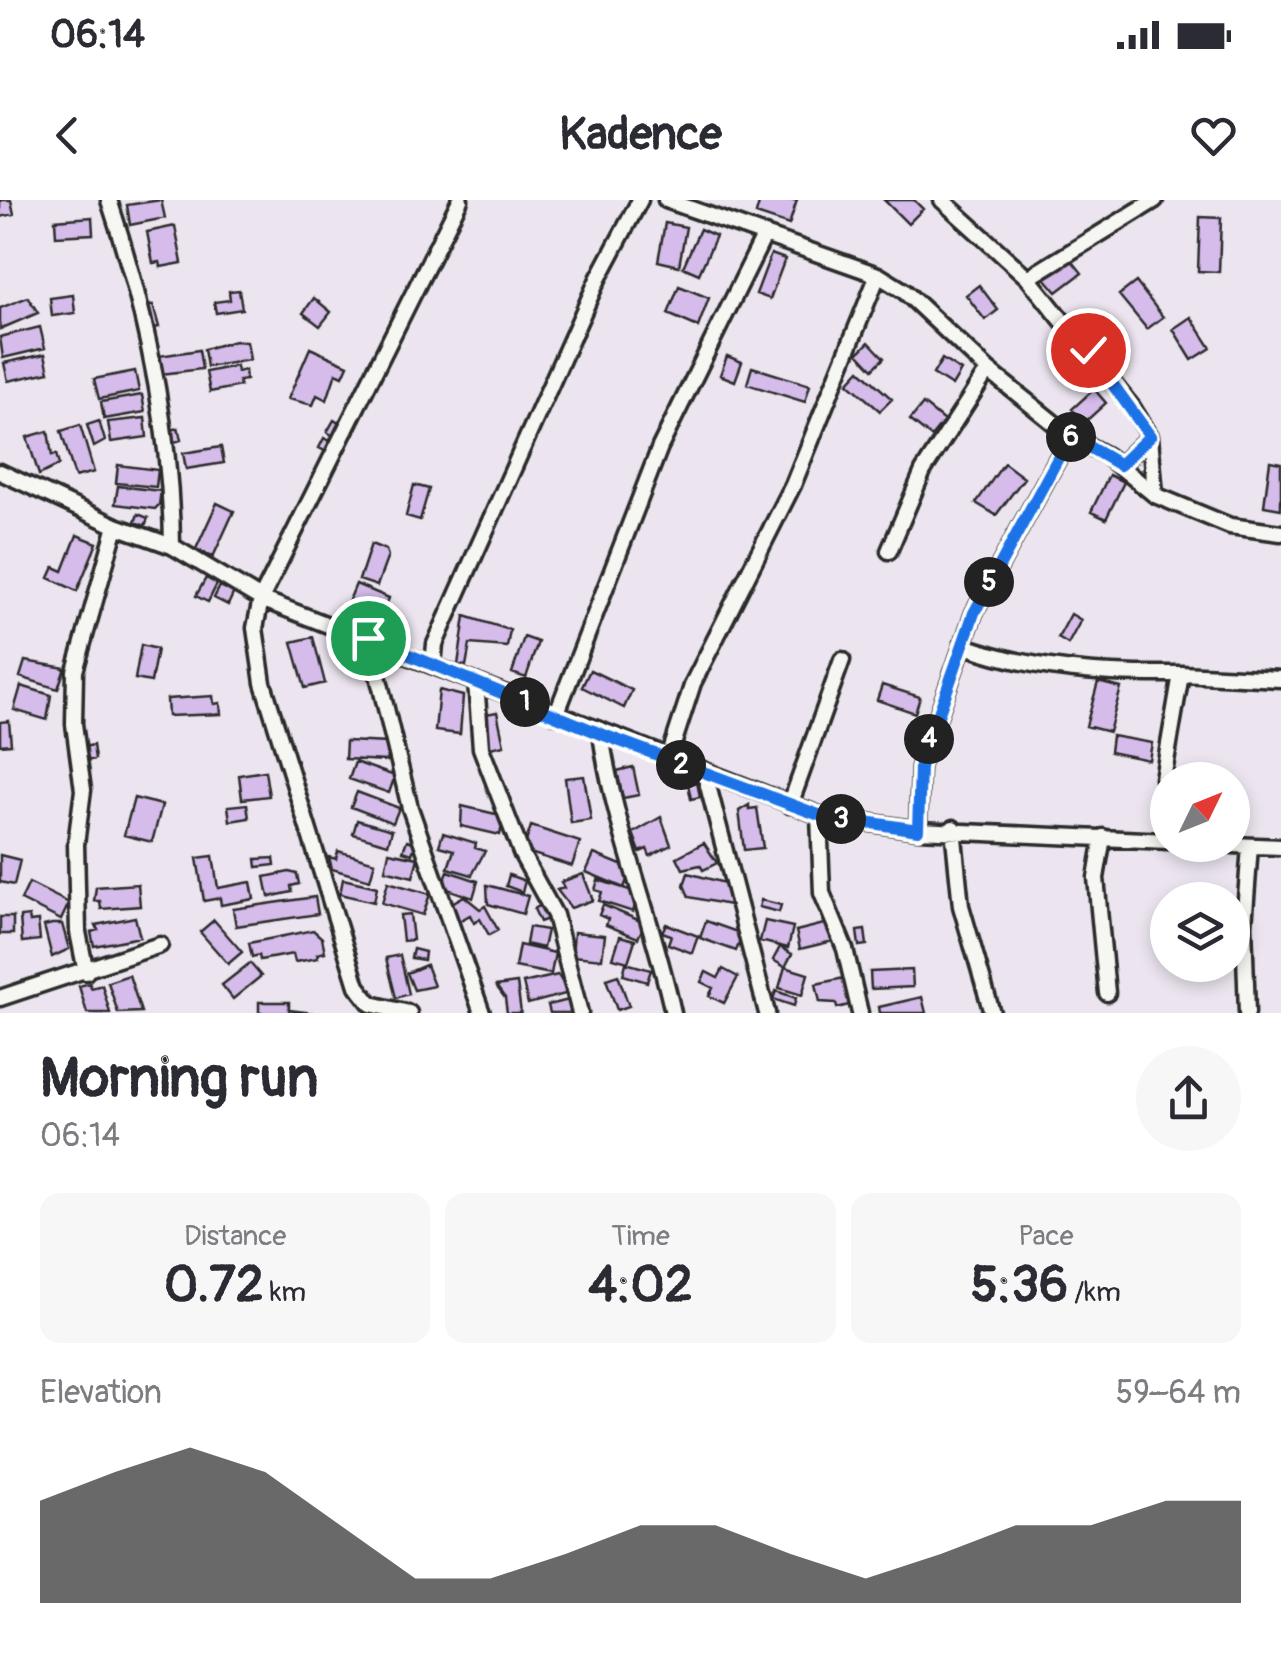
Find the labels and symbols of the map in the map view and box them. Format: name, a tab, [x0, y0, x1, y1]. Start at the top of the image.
pin	[1046, 308, 1131, 393]
pin: 6	[1046, 412, 1096, 462]
pin: 5	[964, 557, 1014, 607]
pin	[326, 596, 411, 681]
pin: 1	[500, 677, 550, 727]
pin: 4	[904, 714, 954, 764]
pin: 2	[656, 740, 706, 790]
north arrow	[1150, 762, 1250, 862]
pin: 3	[816, 794, 866, 844]

